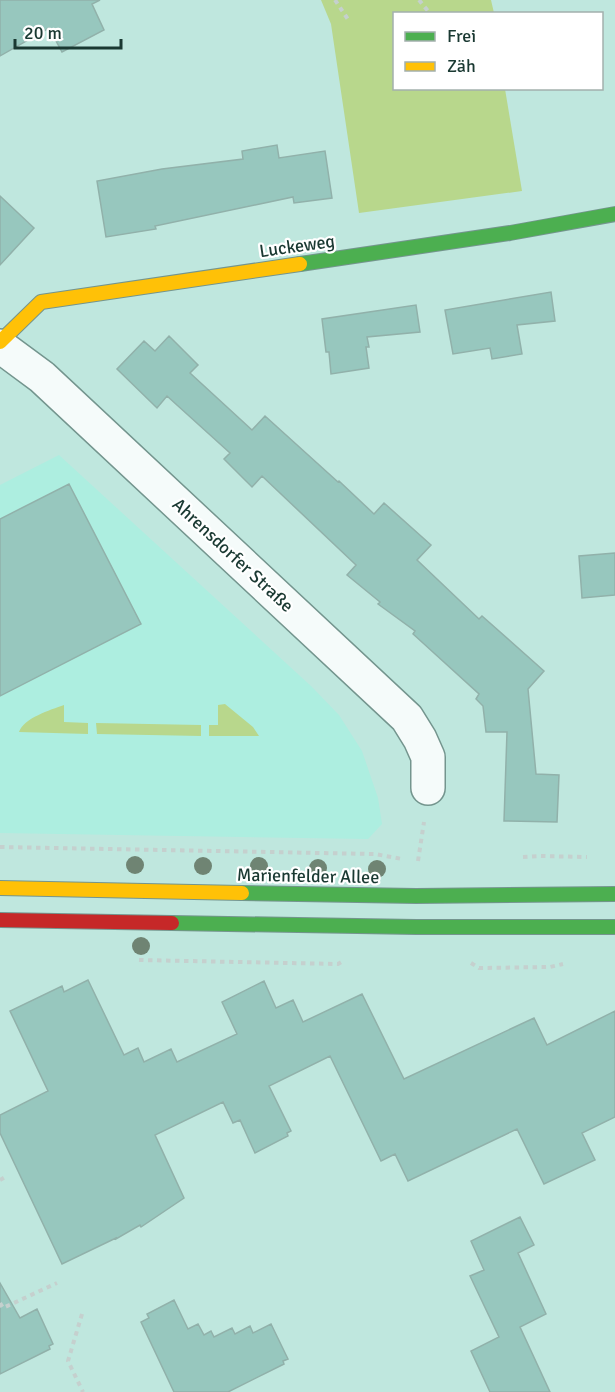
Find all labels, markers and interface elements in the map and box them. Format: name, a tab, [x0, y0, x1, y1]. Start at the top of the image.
scale bar	[15, 12, 122, 50]
legend	[393, 12, 603, 90]
text: 20 m	[24, 22, 62, 44]
text: Frei	[447, 25, 476, 47]
text: Zäh	[447, 55, 476, 77]
street label: Luckeweg	[258, 230, 336, 262]
street label: Ahrensdorfer Straße	[168, 493, 298, 617]
street label: Marienfelder Allee	[237, 864, 379, 888]

